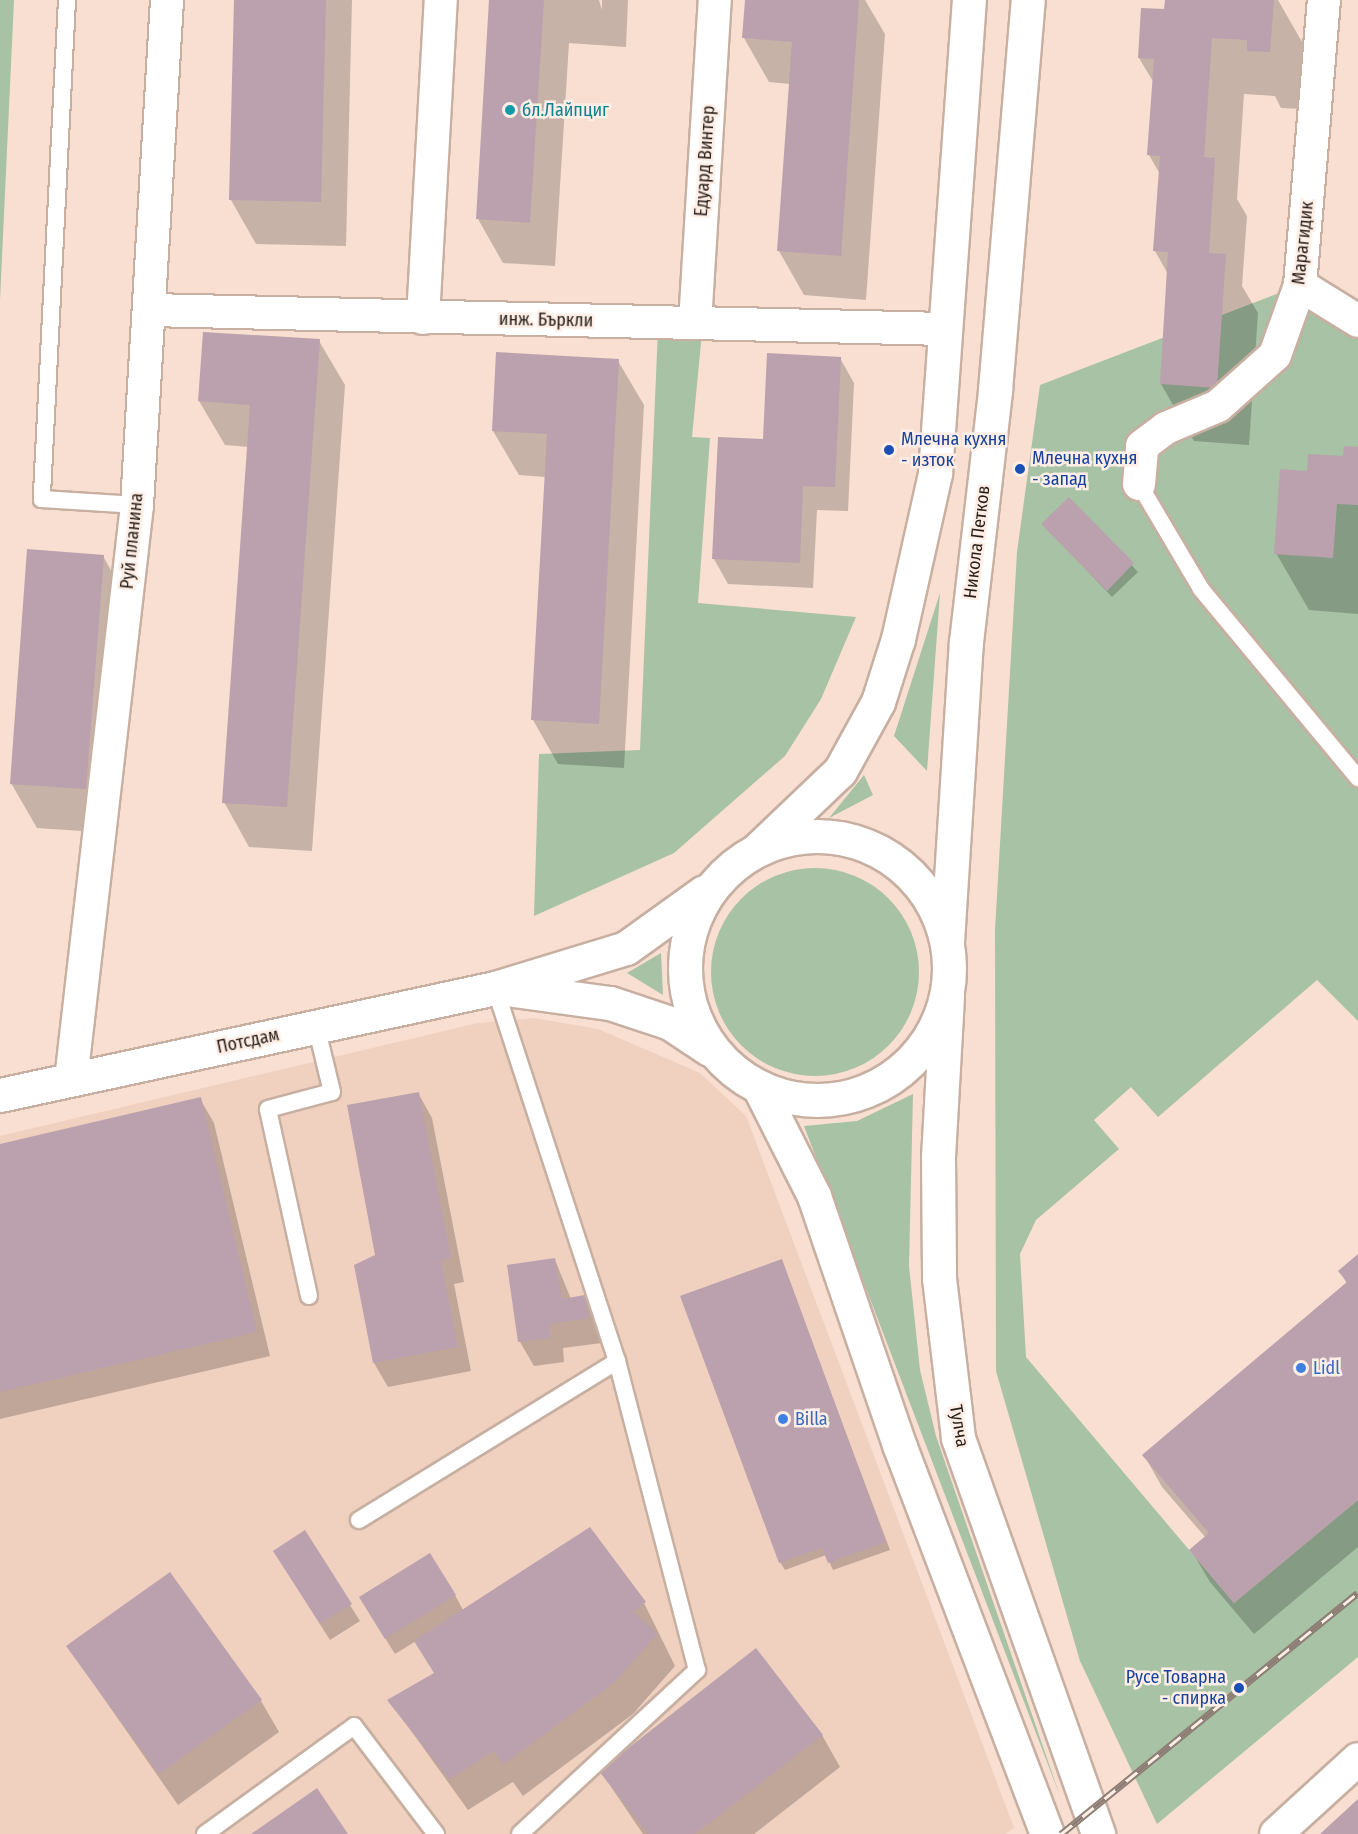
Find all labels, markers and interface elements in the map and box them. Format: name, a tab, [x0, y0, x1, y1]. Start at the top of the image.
place label: бл.Лайпциг	[522, 99, 609, 121]
marker: бл.Лайпциг	[503, 103, 517, 117]
street label: Едуард Винтер	[690, 105, 720, 217]
street label: Марагидик	[1288, 200, 1318, 286]
street label: инж. Бъркли	[499, 308, 593, 332]
place label: Млечна кухня - изток	[901, 429, 1006, 472]
marker: Млечна кухня - изток	[882, 443, 896, 457]
place label: Млечна кухня - запад	[1032, 448, 1137, 490]
marker: Млечна кухня - запад	[1013, 462, 1027, 476]
street label: Никола Петков	[959, 484, 995, 600]
street label: Руй планина	[116, 492, 148, 590]
street label: Потсдам	[215, 1024, 281, 1058]
place label: Lidl	[1313, 1357, 1340, 1379]
marker: Lidl	[1294, 1361, 1308, 1375]
street label: Тулча	[945, 1403, 973, 1449]
place label: Billa	[795, 1408, 828, 1430]
marker: Billa	[776, 1412, 790, 1426]
place label: Русе Товарна - спирка	[1126, 1667, 1226, 1710]
marker: Русе Товарна - спирка	[1230, 1679, 1248, 1697]

